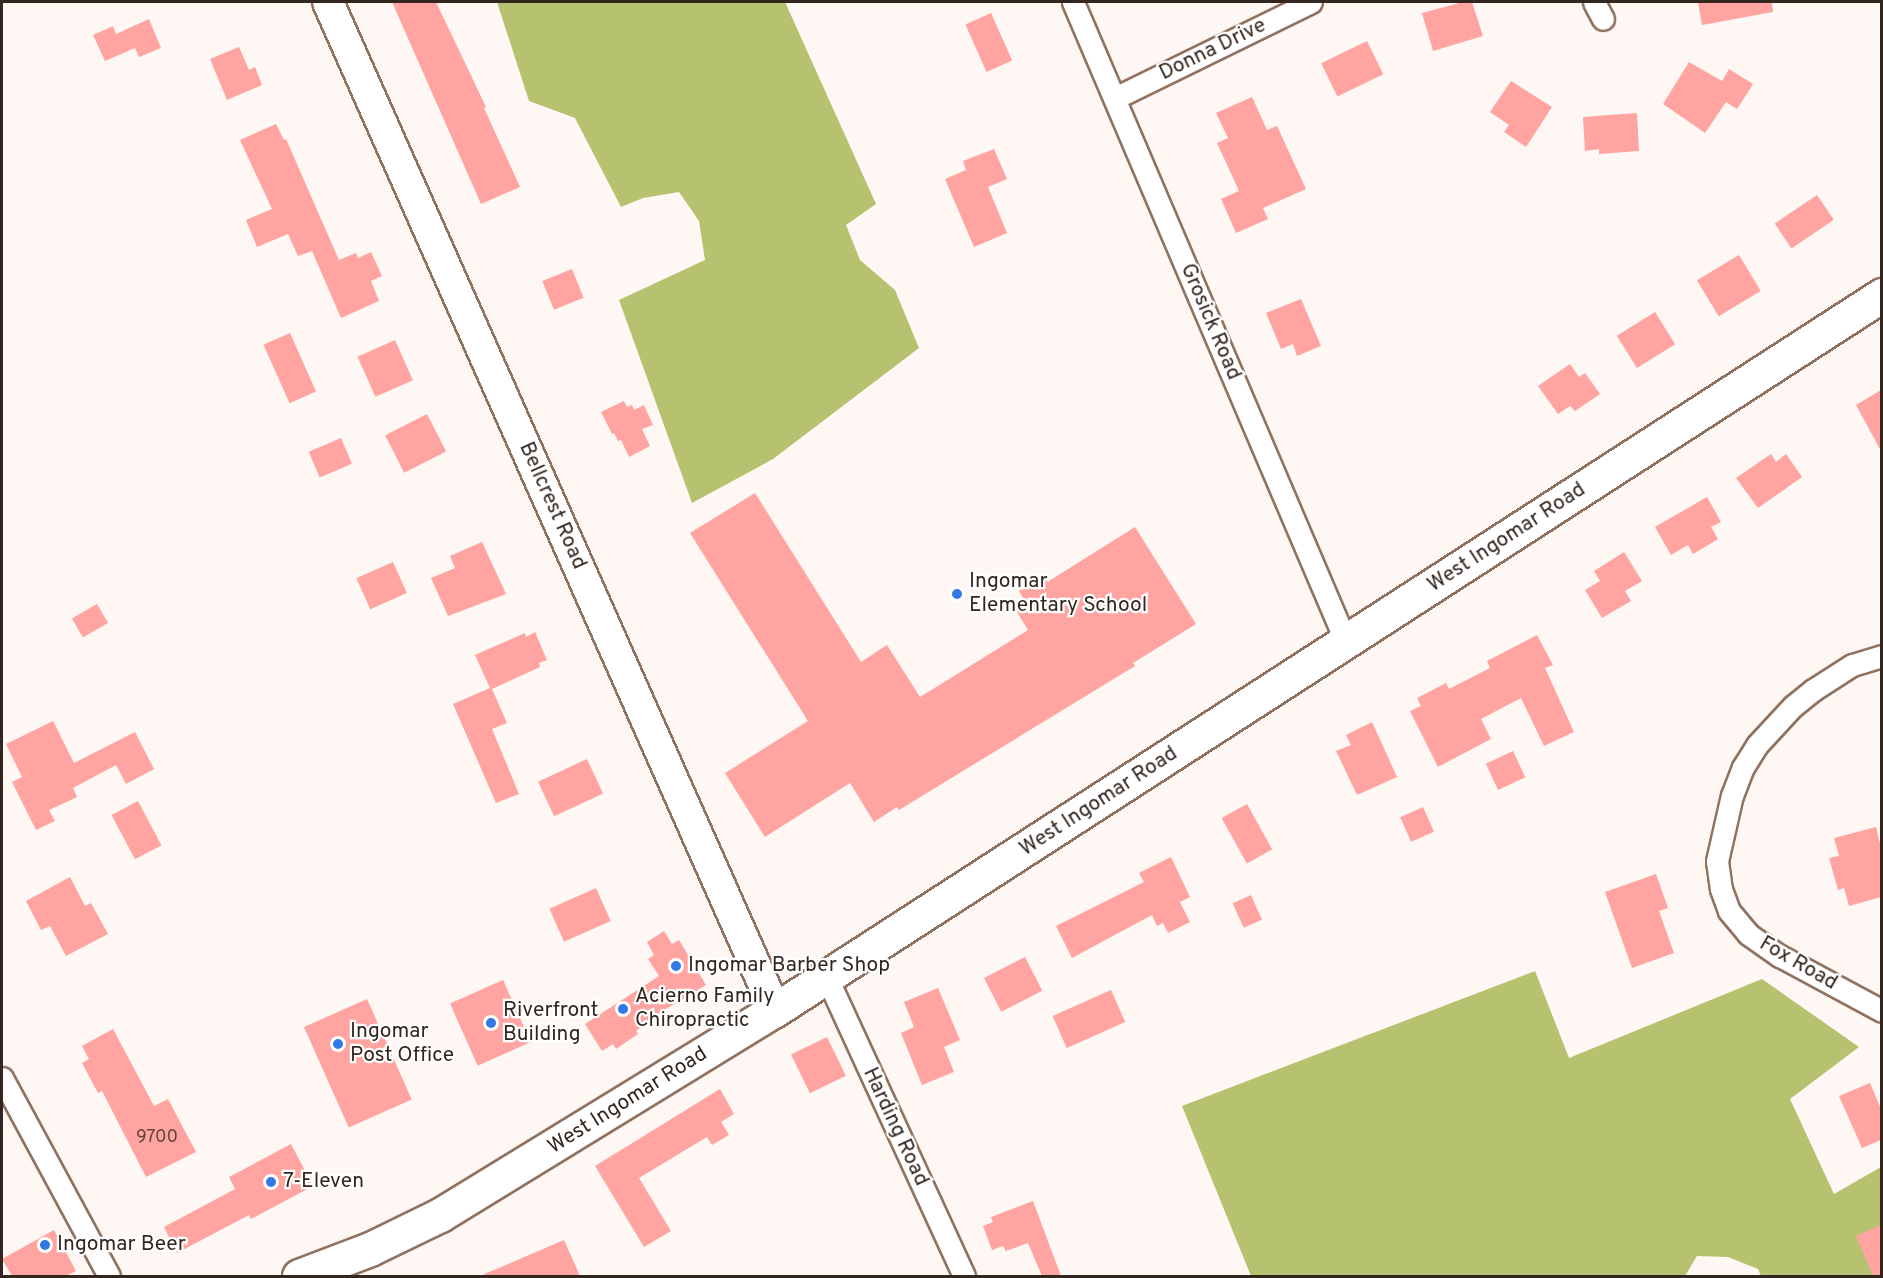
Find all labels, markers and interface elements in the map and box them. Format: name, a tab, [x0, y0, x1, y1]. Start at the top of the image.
street label: Donna Drive	[1156, 13, 1270, 87]
street label: Grosick Road	[1174, 260, 1246, 384]
street label: Bellcrest Road	[513, 438, 591, 574]
street label: West Ingomar Road	[1423, 478, 1591, 598]
place label: Ingomar Elementary School	[969, 569, 1147, 619]
marker: Ingomar Elementary School	[950, 587, 964, 601]
street label: West Ingomar Road	[1015, 742, 1183, 862]
street label: Fox Road	[1755, 932, 1841, 996]
place label: Ingomar Barber Shop	[688, 953, 890, 979]
marker: Ingomar Barber Shop	[669, 959, 683, 973]
place label: Acierno Family Chiropractic	[635, 984, 774, 1034]
place label: Riverfront Building	[503, 998, 598, 1048]
marker: Acierno Family Chiropractic	[616, 1002, 630, 1016]
marker: Riverfront Building	[484, 1016, 498, 1030]
place label: Ingomar Post Office	[350, 1019, 454, 1069]
marker: Ingomar Post Office	[331, 1037, 345, 1051]
street label: West Ingomar Road	[544, 1042, 712, 1160]
street label: Harding Road	[857, 1064, 933, 1190]
house number: 9700	[136, 1127, 178, 1149]
place label: 7-Eleven	[283, 1169, 364, 1195]
marker: 7-Eleven	[264, 1175, 278, 1189]
place label: Ingomar Beer	[57, 1232, 186, 1258]
marker: Ingomar Beer	[38, 1238, 52, 1252]

